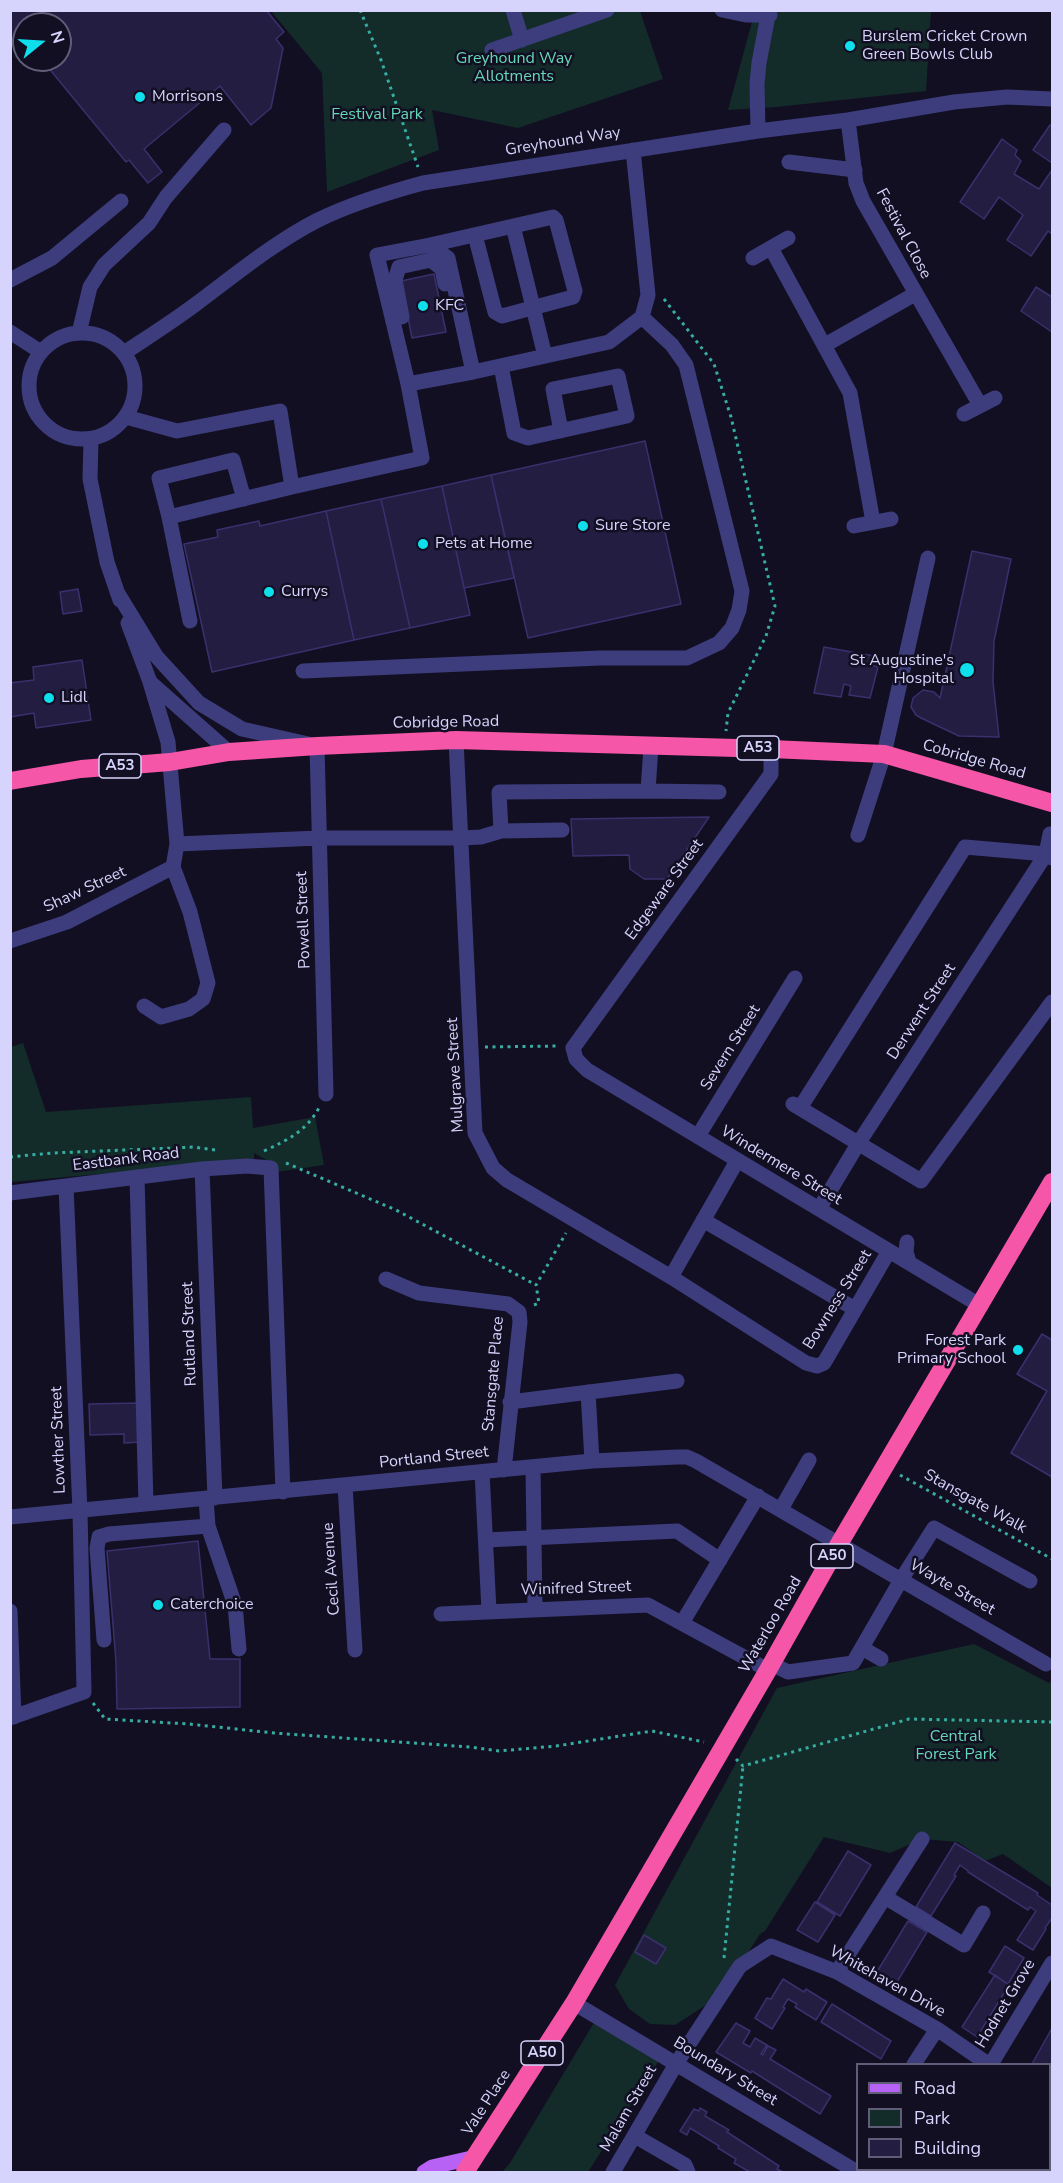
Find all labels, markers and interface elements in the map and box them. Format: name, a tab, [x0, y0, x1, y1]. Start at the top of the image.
north arrow	[12, 12, 72, 72]
place label: Burslem Cricket Crown Green Bowls Club	[862, 27, 1027, 65]
text: N	[45, 28, 70, 46]
marker: Burslem Cricket Crown Green Bowls Club	[843, 39, 857, 53]
park label: Greyhound Way Allotments	[456, 49, 572, 87]
place label: Morrisons	[152, 87, 223, 107]
marker: Morrisons	[133, 90, 147, 104]
park label: Festival Park	[331, 105, 423, 125]
street label: Greyhound Way	[504, 123, 622, 161]
street label: Festival Close	[871, 185, 935, 283]
place label: KFC	[435, 296, 464, 316]
marker: KFC	[416, 299, 430, 313]
place label: Sure Store	[595, 516, 670, 536]
marker: Sure Store	[576, 519, 590, 533]
place label: Pets at Home	[435, 534, 532, 554]
marker: Pets at Home	[416, 537, 430, 551]
place label: Currys	[281, 582, 328, 602]
marker: Currys	[262, 585, 276, 599]
place label: St Augustine's Hospital	[850, 651, 954, 689]
marker: St Augustine's Hospital	[958, 661, 976, 679]
place label: Lidl	[61, 688, 87, 708]
marker: Lidl	[42, 691, 56, 705]
street label: Cobridge Road	[393, 712, 499, 734]
road number: A53	[737, 736, 779, 760]
street label: Cobridge Road	[920, 736, 1028, 784]
road number: A53	[99, 754, 141, 778]
street label: Edgeware Street	[622, 836, 708, 944]
street label: Shaw Street	[41, 863, 129, 917]
street label: Powell Street	[293, 871, 315, 969]
street label: Derwent Street	[884, 960, 960, 1064]
street label: Severn Street	[697, 1002, 765, 1094]
street label: Mulgrave Street	[443, 1017, 469, 1133]
street label: Windermere Street	[717, 1122, 845, 1210]
street label: Eastbank Road	[72, 1144, 180, 1176]
street label: Bowness Street	[800, 1247, 876, 1353]
street label: Rutland Street	[179, 1281, 201, 1387]
street label: Stansgate Place	[479, 1315, 509, 1433]
place label: Forest Park Primary School	[897, 1331, 1006, 1369]
marker: Forest Park Primary School	[1011, 1343, 1025, 1357]
street label: Lowther Street	[48, 1386, 70, 1494]
street label: Portland Street	[378, 1443, 490, 1473]
street label: Stansgate Walk	[920, 1466, 1030, 1538]
street label: Cecil Avenue	[319, 1522, 345, 1616]
road number: A50	[811, 1544, 853, 1568]
street label: Wayte Street	[906, 1556, 998, 1620]
street label: Waterloo Road	[736, 1573, 806, 1677]
street label: Winifred Street	[520, 1577, 632, 1601]
place label: Caterchoice	[170, 1595, 254, 1615]
marker: Caterchoice	[151, 1598, 165, 1612]
park label: Central Forest Park	[916, 1727, 996, 1765]
street label: Whitehaven Drive	[826, 1942, 948, 2022]
street label: Hodnet Grove	[972, 1956, 1040, 2052]
street label: Boundary Street	[670, 2033, 780, 2111]
road number: A50	[521, 2041, 563, 2065]
street label: Malam Street	[596, 2062, 662, 2156]
legend	[856, 2063, 1051, 2171]
street label: Vale Place	[459, 2066, 515, 2140]
text: Road	[914, 2076, 956, 2100]
text: Park	[914, 2106, 950, 2130]
text: Building	[914, 2136, 981, 2160]

